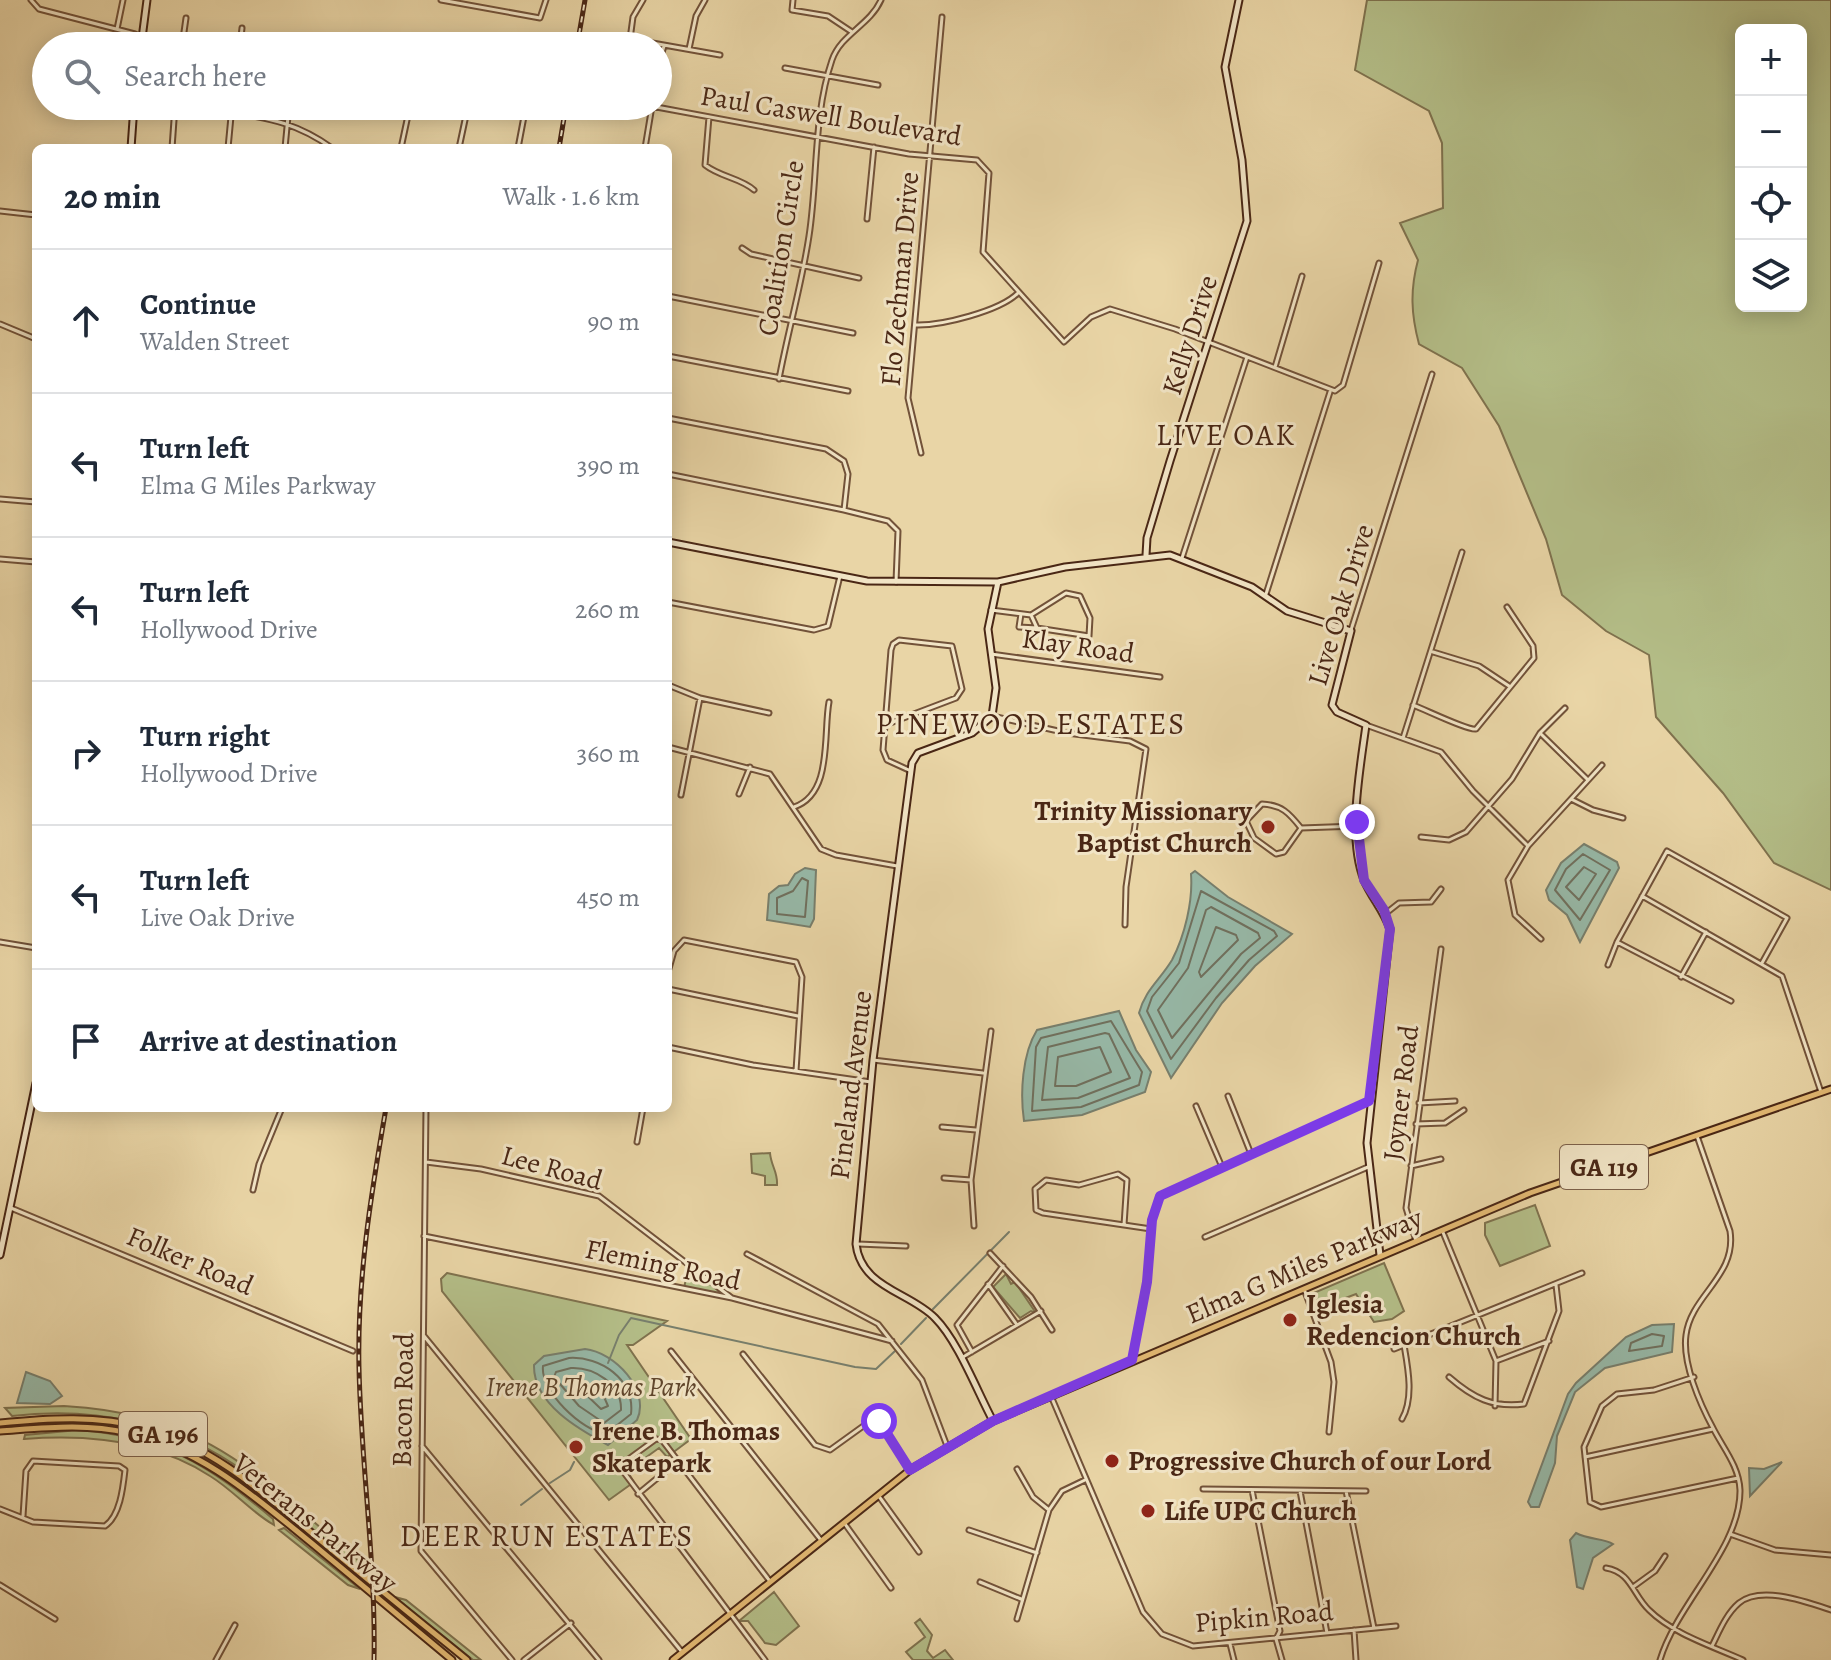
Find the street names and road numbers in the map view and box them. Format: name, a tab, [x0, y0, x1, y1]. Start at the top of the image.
street label: Paul Caswell Boulevard	[698, 77, 965, 156]
street label: Coalition Circle	[748, 158, 814, 338]
street label: Flo Zechman Drive	[872, 170, 928, 388]
street label: Kelly Drive	[1153, 270, 1227, 400]
street label: Live Oak Drive	[1298, 520, 1384, 690]
street label: Klay Road	[1019, 619, 1138, 673]
street label: Pineland Avenue	[821, 988, 881, 1182]
street label: Joyner Road	[1374, 1022, 1428, 1163]
street label: Lee Road	[497, 1136, 608, 1200]
road number: GA 119	[1560, 1145, 1648, 1189]
street label: Elma G Miles Parkway	[1180, 1199, 1429, 1333]
street label: Folker Road	[121, 1217, 260, 1305]
street label: Fleming Road	[582, 1230, 745, 1300]
street label: Bacon Road	[383, 1332, 423, 1468]
road number: GA 196	[119, 1412, 207, 1456]
street label: Veterans Parkway	[224, 1444, 406, 1602]
street label: Pipkin Road	[1193, 1592, 1336, 1642]

